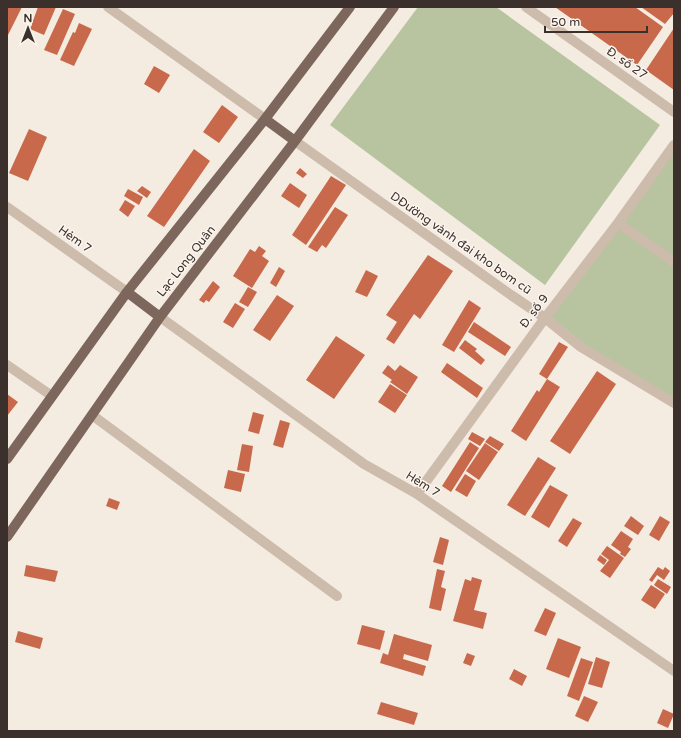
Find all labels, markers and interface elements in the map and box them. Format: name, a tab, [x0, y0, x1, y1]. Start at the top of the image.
north arrow	[8, 8, 48, 48]
scale bar	[545, 8, 647, 34]
text: N	[24, 12, 32, 25]
text: 50 m	[551, 15, 580, 29]
street label: Đ. số 27	[604, 44, 650, 82]
street label: DĐường vành đai kho bom cũ	[388, 189, 534, 297]
street label: Hẻm 7	[56, 223, 94, 255]
street label: Lạc Long Quân	[154, 223, 218, 299]
street label: Đ. số 9	[517, 291, 551, 331]
street label: Hẻm 7	[403, 468, 443, 500]

